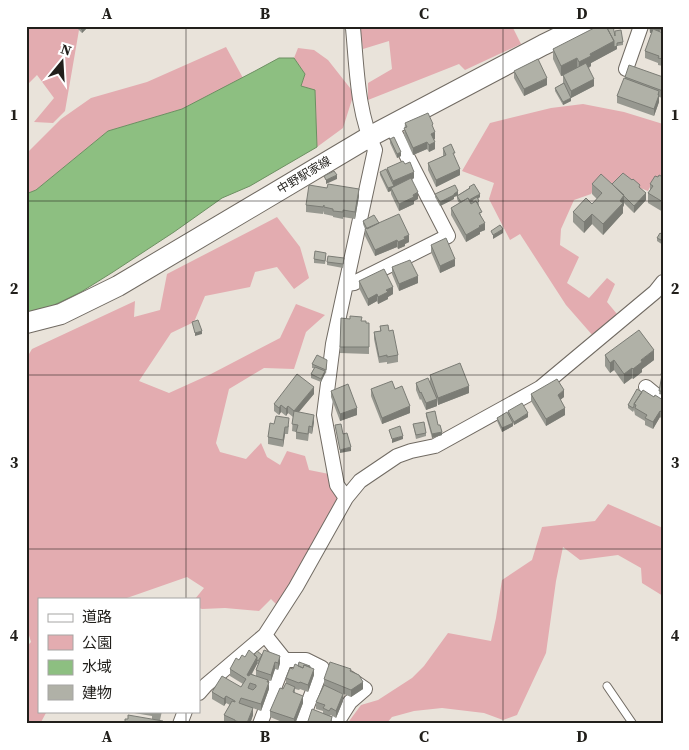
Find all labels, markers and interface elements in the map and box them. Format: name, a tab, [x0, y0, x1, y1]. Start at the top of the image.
text: A	[102, 2, 113, 24]
text: B	[260, 2, 271, 24]
text: C	[419, 2, 429, 24]
text: D	[576, 2, 588, 24]
north arrow	[38, 38, 88, 88]
text: N	[58, 39, 74, 61]
text: 1	[10, 103, 18, 125]
text: 1	[671, 103, 679, 125]
street label: 中野駅家線	[274, 153, 334, 197]
text: 2	[10, 277, 19, 299]
text: 2	[671, 277, 680, 299]
text: 3	[10, 451, 19, 473]
text: 3	[671, 451, 680, 473]
legend	[38, 598, 200, 712]
text: 道路	[82, 606, 112, 627]
text: 4	[10, 624, 19, 646]
text: 4	[671, 624, 680, 646]
text: 公園	[82, 632, 112, 653]
text: 水域	[82, 656, 112, 677]
text: 建物	[82, 682, 112, 703]
text: A	[102, 725, 113, 747]
text: B	[260, 725, 271, 747]
text: C	[419, 725, 429, 747]
text: D	[576, 725, 588, 747]

